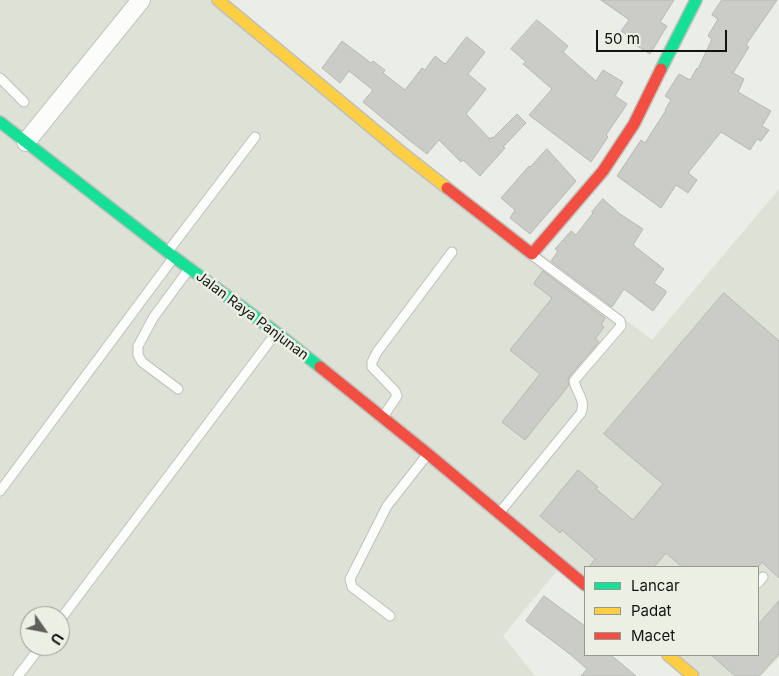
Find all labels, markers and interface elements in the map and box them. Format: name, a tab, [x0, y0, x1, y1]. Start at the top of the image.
scale bar	[599, 20, 730, 52]
text: 50 m	[604, 29, 640, 48]
street label: Jalan Raya Panjunan	[192, 268, 312, 364]
legend	[584, 566, 759, 656]
text: Lancar	[631, 576, 680, 595]
text: Padat	[631, 601, 672, 620]
north arrow	[20, 606, 70, 656]
text: Macet	[631, 626, 675, 645]
text: U	[47, 630, 67, 648]

